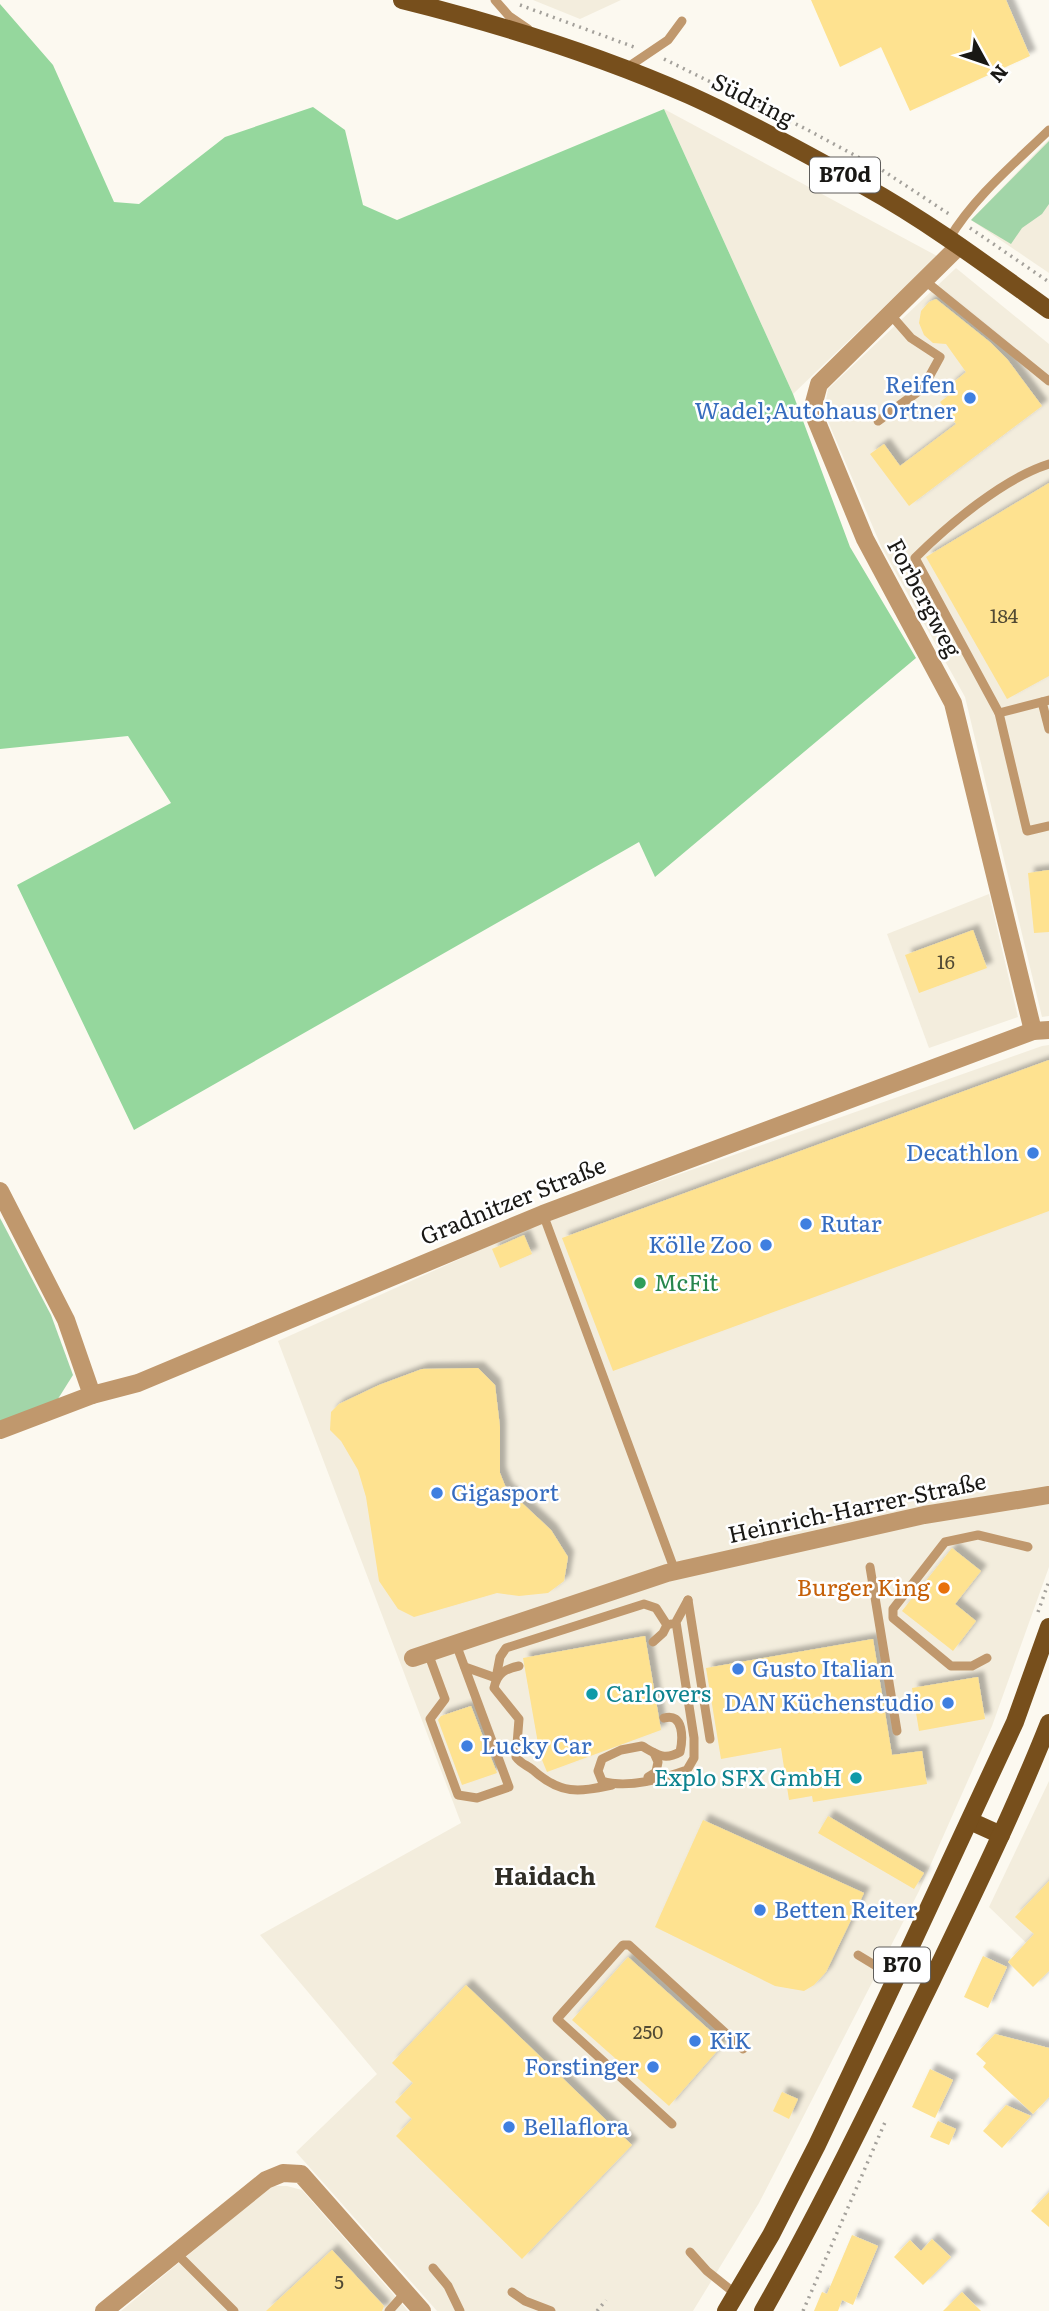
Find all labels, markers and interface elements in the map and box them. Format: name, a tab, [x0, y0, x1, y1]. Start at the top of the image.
north arrow	[951, 28, 1021, 98]
text: N	[984, 59, 1016, 90]
street label: Südring	[707, 63, 801, 134]
road number: B70d	[810, 158, 880, 192]
place label: Reifen Wadel;Autohaus Ortner	[695, 366, 956, 426]
marker: Reifen Wadel;Autohaus Ortner	[962, 390, 978, 406]
street label: Forbergweg	[880, 531, 971, 663]
house number: 184	[990, 601, 1019, 629]
house number: 16	[937, 947, 955, 975]
place label: Decathlon	[906, 1134, 1019, 1168]
marker: Decathlon	[1025, 1145, 1041, 1161]
street label: Gradnitzer Straße	[414, 1146, 610, 1252]
place label: Rutar	[820, 1205, 882, 1239]
marker: Rutar	[798, 1216, 814, 1232]
place label: Kölle Zoo	[648, 1226, 752, 1260]
marker: Kölle Zoo	[758, 1237, 774, 1253]
place label: McFit	[654, 1264, 719, 1298]
marker: McFit	[632, 1275, 648, 1291]
street label: Heinrich-Harrer-Straße	[724, 1462, 989, 1550]
place label: Gigasport	[451, 1474, 559, 1508]
marker: Gigasport	[429, 1485, 445, 1501]
place label: Burger King	[797, 1569, 930, 1603]
marker: Burger King	[936, 1580, 952, 1596]
place label: Gusto Italian	[752, 1650, 894, 1684]
marker: Gusto Italian	[730, 1661, 746, 1677]
place label: Carlovers	[606, 1675, 711, 1709]
place label: DAN Küchenstudio	[724, 1684, 934, 1718]
marker: Carlovers	[584, 1686, 600, 1702]
marker: DAN Küchenstudio	[940, 1695, 956, 1711]
place label: Lucky Car	[481, 1727, 592, 1761]
marker: Lucky Car	[459, 1738, 475, 1754]
place label: Explo SFX GmbH	[654, 1759, 842, 1793]
marker: Explo SFX GmbH	[848, 1770, 864, 1786]
district label: Haidach	[494, 1857, 596, 1892]
place label: Betten Reiter	[774, 1891, 918, 1925]
marker: Betten Reiter	[752, 1902, 768, 1918]
road number: B70	[874, 1948, 930, 1982]
house number: 250	[633, 2017, 663, 2045]
place label: KiK	[709, 2022, 751, 2056]
marker: KiK	[687, 2033, 703, 2049]
place label: Forstinger	[524, 2048, 639, 2082]
marker: Forstinger	[645, 2059, 661, 2075]
place label: Bellaflora	[523, 2108, 630, 2142]
marker: Bellaflora	[501, 2119, 517, 2135]
house number: 5	[334, 2267, 344, 2295]

